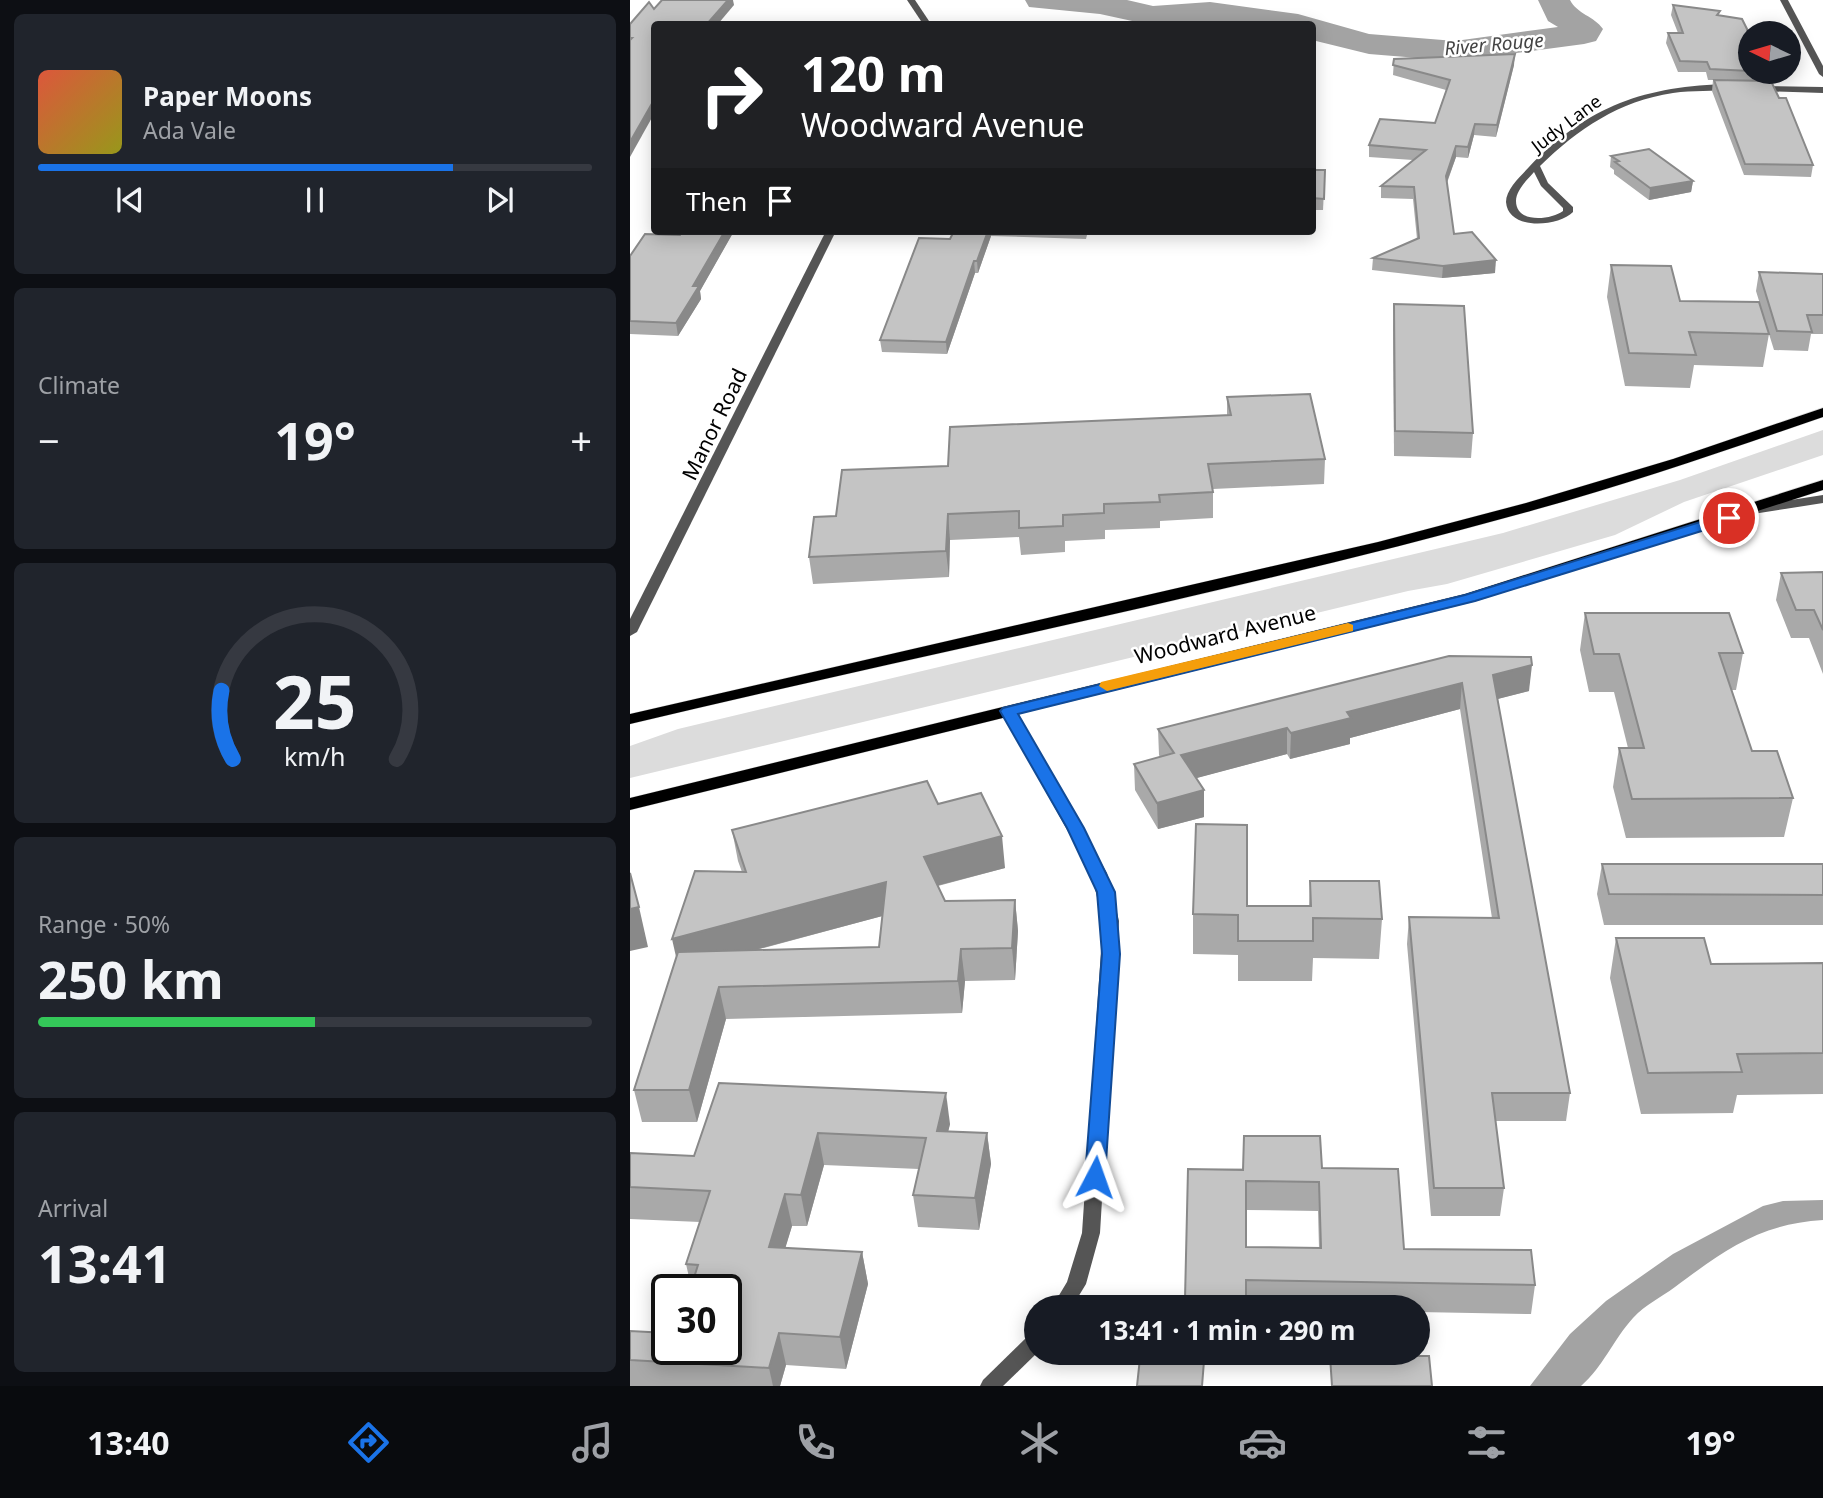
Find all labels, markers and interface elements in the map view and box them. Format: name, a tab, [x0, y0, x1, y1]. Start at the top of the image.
north arrow	[1738, 21, 1801, 84]
map controls	[1738, 21, 1801, 84]
water label: River Rouge	[1443, 27, 1545, 61]
text: 120 m	[801, 40, 946, 106]
icon: right	[686, 49, 777, 140]
text: Paper Moons	[143, 78, 312, 114]
street label: Judy Lane	[1525, 89, 1606, 158]
text: Woodward Avenue	[801, 103, 1085, 146]
text: Ada Vale	[143, 114, 236, 146]
icon: previous	[111, 181, 149, 219]
icon: pause	[296, 181, 334, 219]
icon: next	[481, 181, 519, 219]
icon: arrive	[761, 182, 799, 220]
text: Then	[686, 183, 747, 219]
street label: Manor Road	[675, 363, 753, 485]
text: Climate	[38, 369, 120, 401]
text: 19°	[274, 404, 356, 475]
text: −	[38, 414, 60, 466]
text: +	[570, 414, 592, 466]
pin	[1699, 488, 1759, 548]
icon: arrive	[1710, 499, 1748, 537]
street label: Woodward Avenue	[1131, 598, 1319, 670]
text: 25	[273, 651, 357, 750]
text: km/h	[284, 739, 346, 773]
text: Range · 50%	[38, 908, 170, 940]
text: 250 km	[38, 943, 224, 1014]
position arrow	[1058, 1140, 1132, 1214]
text: Arrival	[38, 1192, 108, 1224]
text: 13:41	[38, 1227, 172, 1298]
speed limit sign: 30	[651, 1274, 742, 1365]
text: 13:41 · 1 min · 290 m	[1099, 1312, 1355, 1348]
icon: directions	[344, 1418, 393, 1467]
icon: music	[568, 1418, 617, 1467]
icon: phone	[791, 1418, 840, 1467]
icon: climate	[1015, 1418, 1064, 1467]
icon: car	[1238, 1418, 1287, 1467]
icon: filters	[1462, 1418, 1511, 1467]
text: 13:40	[87, 1421, 170, 1464]
text: 19°	[1685, 1421, 1736, 1464]

